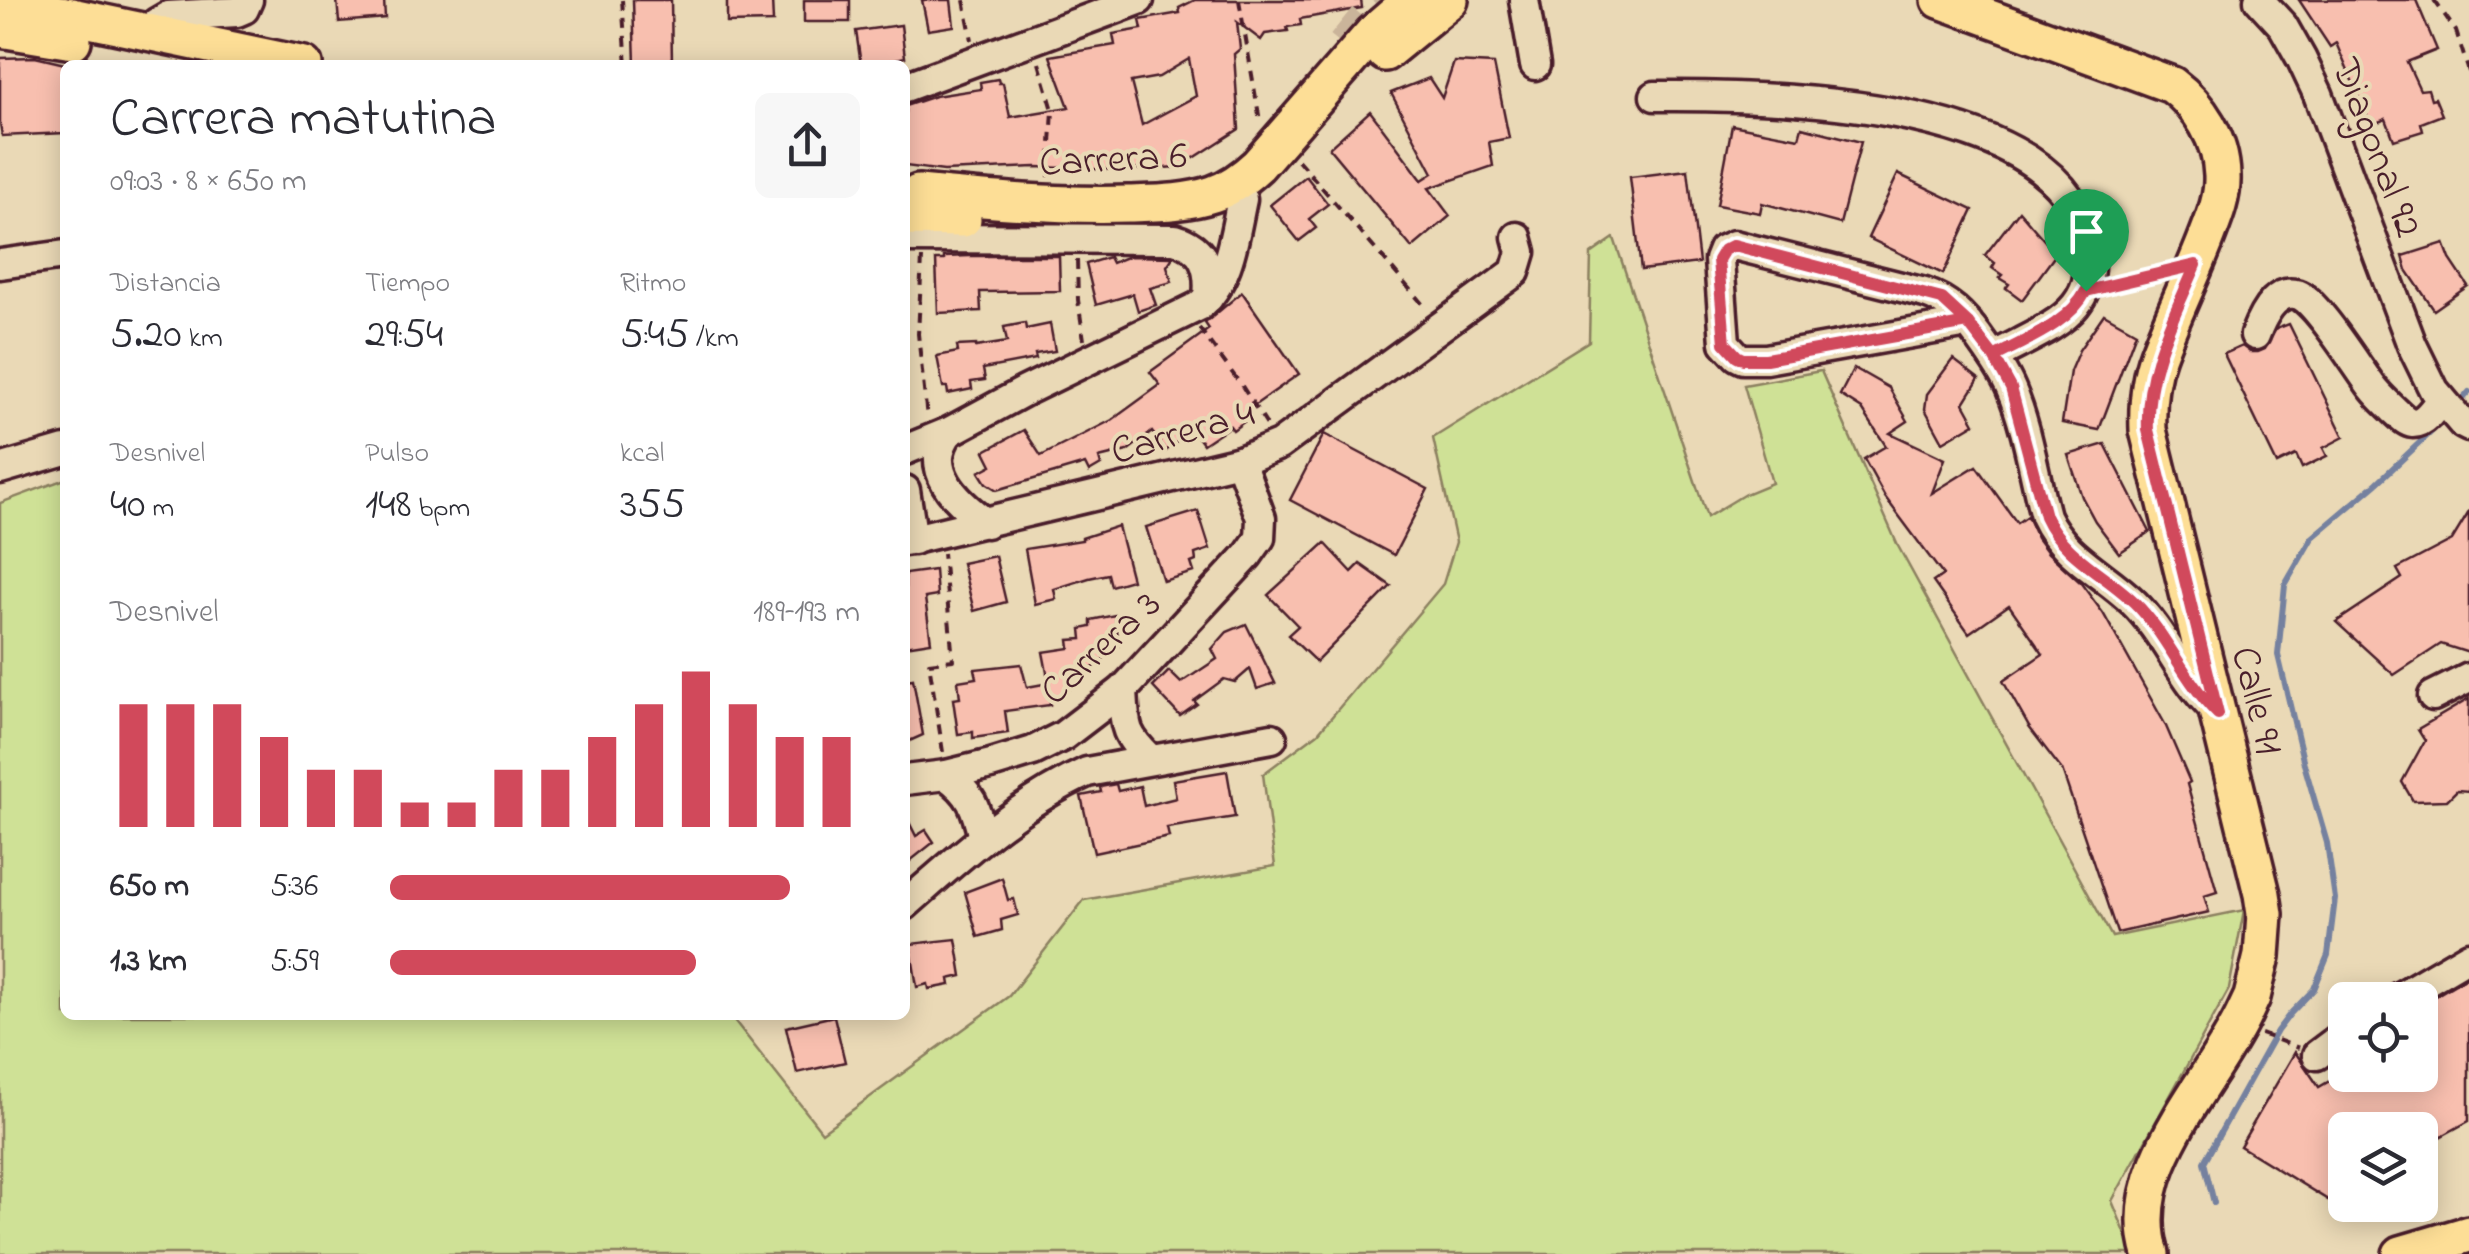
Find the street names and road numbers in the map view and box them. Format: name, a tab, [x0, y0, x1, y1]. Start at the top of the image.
street label: Diagonal 92	[2313, 50, 2436, 246]
street label: Carrera 6	[1038, 128, 1189, 195]
street label: Carrera 4	[1105, 386, 1262, 483]
street label: Carrera 3	[1028, 578, 1176, 721]
street label: Calle 91	[2213, 641, 2297, 761]

